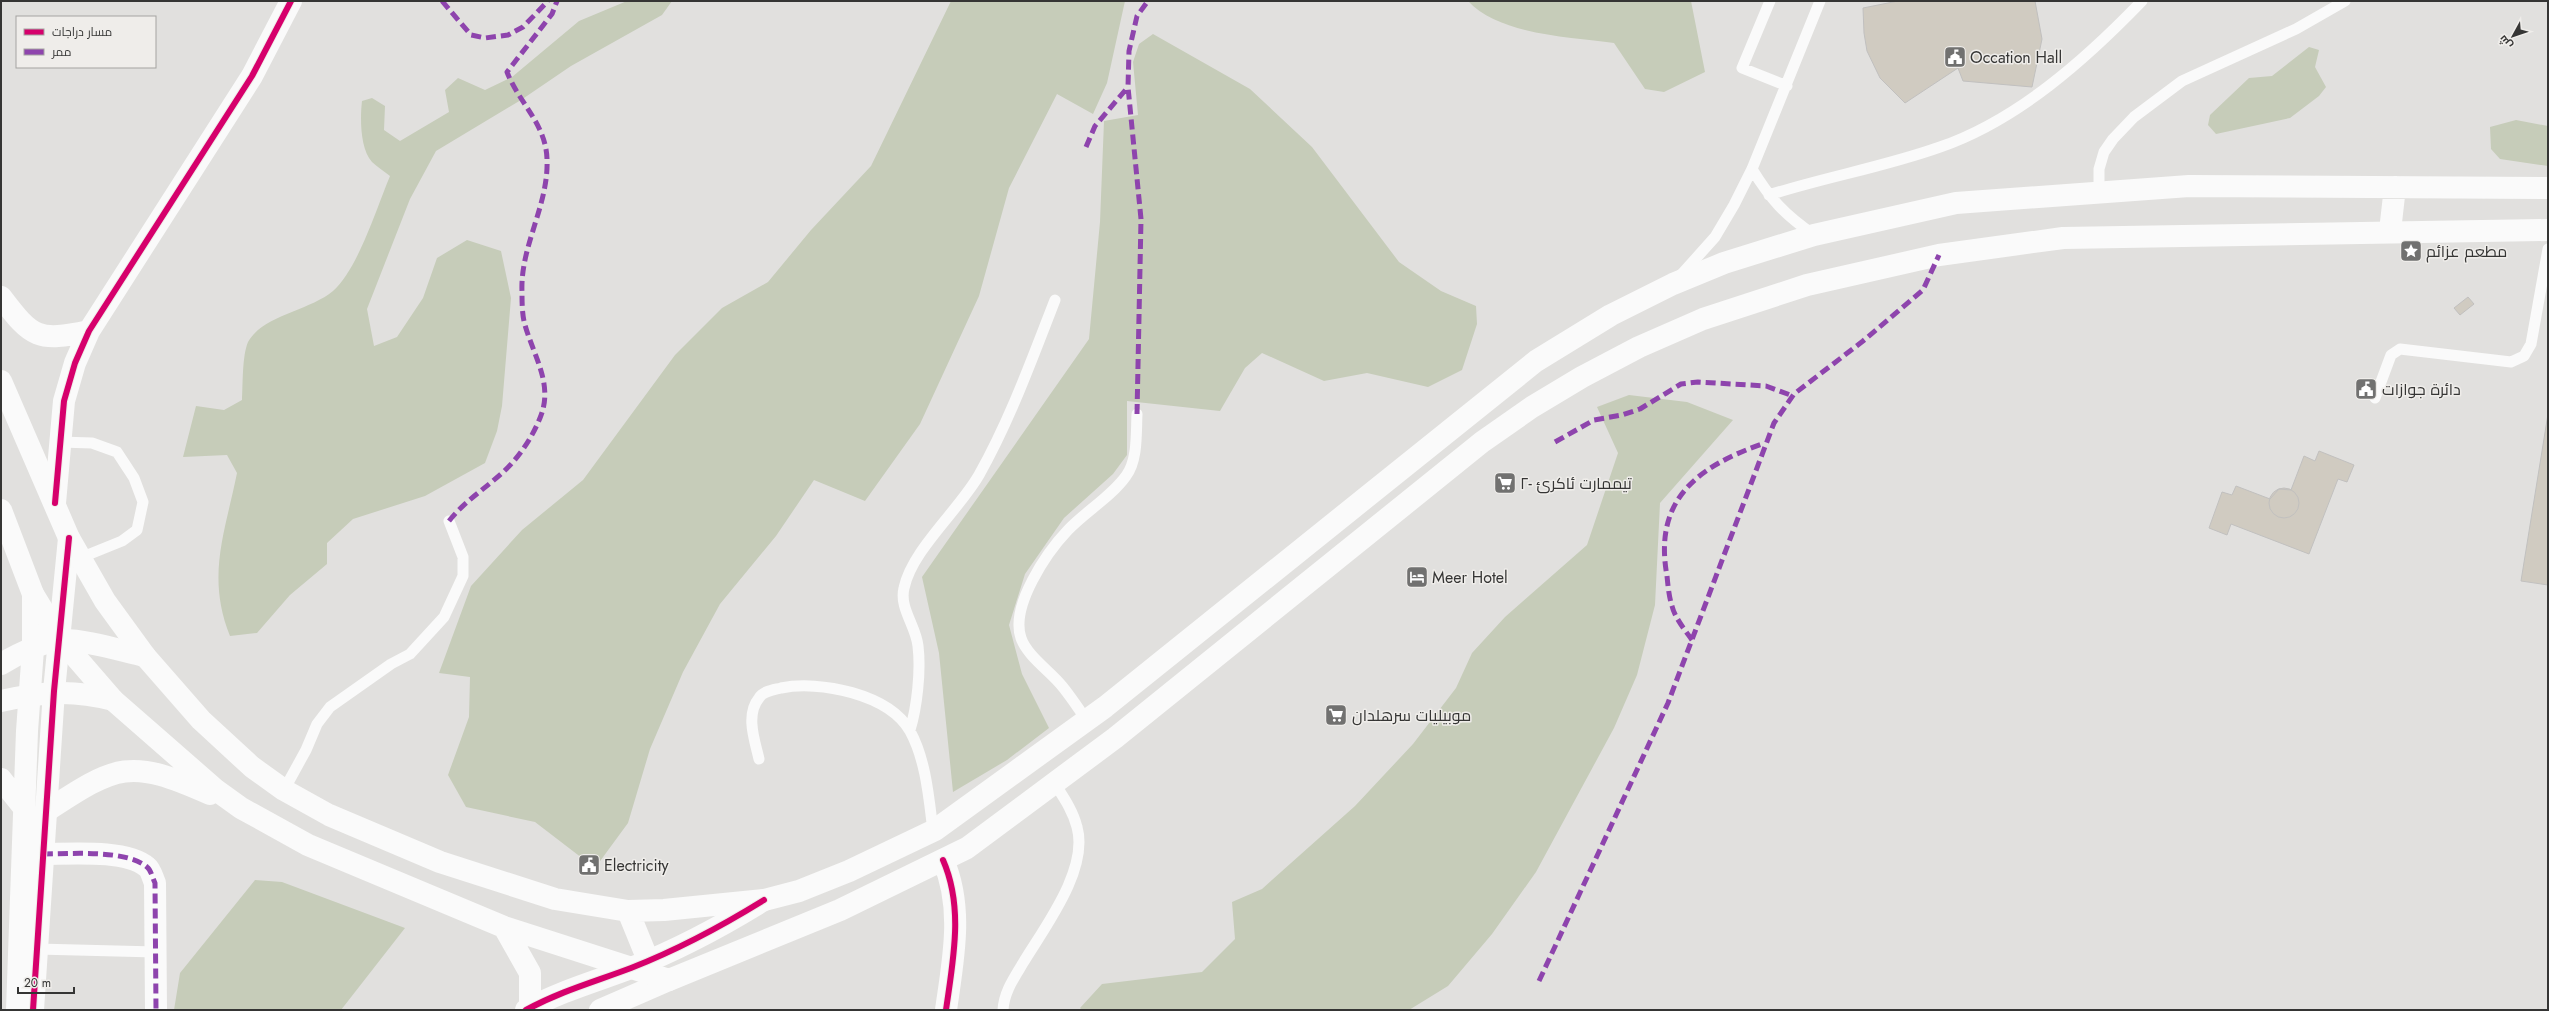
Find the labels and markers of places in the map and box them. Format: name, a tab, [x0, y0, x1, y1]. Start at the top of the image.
public building icon: Occation Hall	[1942, 44, 1968, 70]
place label: Occation Hall	[1970, 46, 2062, 69]
place icon: مطعم عزائم	[2398, 238, 2424, 264]
place label: مطعم عزائم	[2426, 240, 2507, 263]
public building icon: دائرة جوازات	[2353, 376, 2379, 402]
place label: دائرة جوازات	[2382, 378, 2461, 401]
supermarket icon: تيممارت ئاكرئ -٢	[1492, 470, 1518, 496]
place label: تيممارت ئاكرئ -٢	[1520, 472, 1632, 495]
hotel icon: Meer Hotel	[1404, 564, 1430, 590]
place label: Meer Hotel	[1432, 566, 1508, 589]
supermarket icon: موبيليات سرهلدان	[1323, 702, 1349, 728]
place label: موبيليات سرهلدان	[1352, 704, 1471, 727]
public building icon: Electricity	[576, 852, 602, 878]
place label: Electricity	[604, 854, 670, 877]

